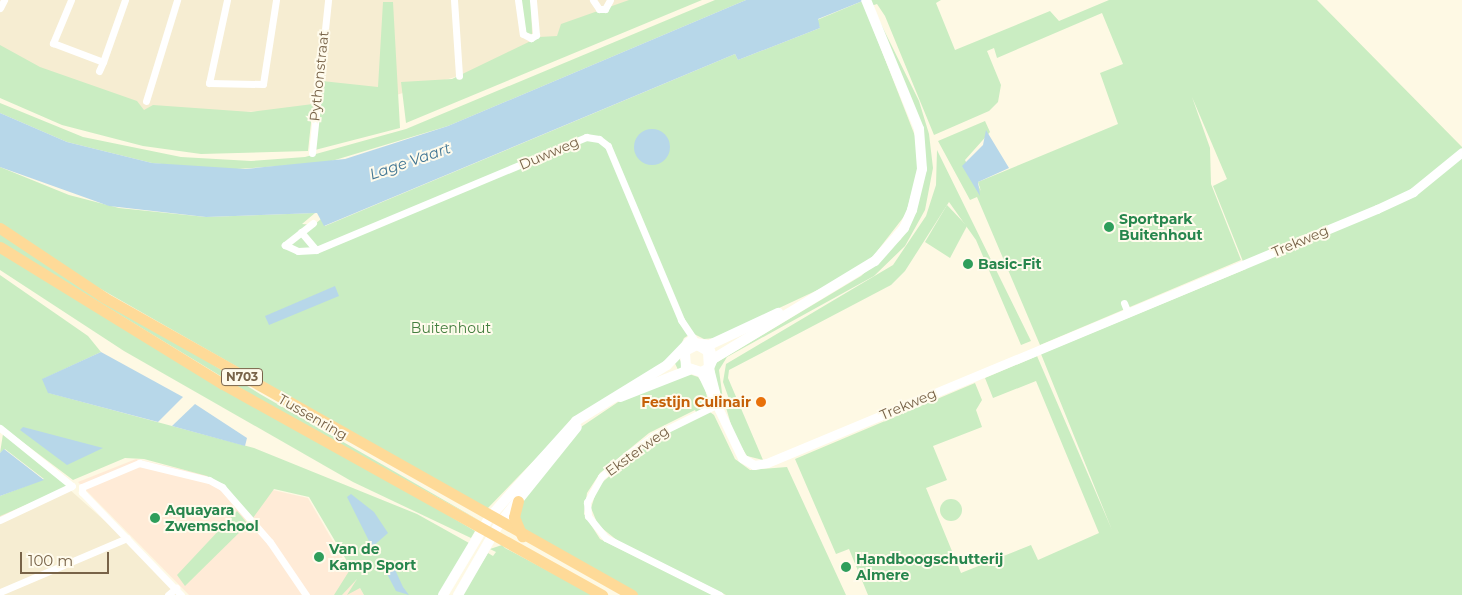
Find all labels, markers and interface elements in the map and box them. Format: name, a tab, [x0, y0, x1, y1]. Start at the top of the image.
street label: Pythonstraat	[306, 30, 332, 122]
street label: Duwweg	[517, 133, 581, 173]
water label: Lage Vaart	[367, 139, 453, 183]
place label: Sportpark Buitenhout	[1119, 211, 1203, 243]
marker: Sportpark Buitenhout	[1103, 221, 1115, 233]
street label: Trekweg	[1269, 222, 1331, 260]
place label: Basic-Fit	[978, 256, 1042, 272]
marker: Basic-Fit	[962, 258, 974, 270]
park label: Buitenhout	[411, 320, 491, 336]
road number: N703	[221, 368, 263, 387]
street label: Trekweg	[877, 385, 939, 423]
street label: Tussenring	[275, 390, 351, 444]
place label: Festijn Culinair	[641, 394, 751, 410]
marker: Festijn Culinair	[755, 396, 767, 408]
street label: Eksterweg	[602, 422, 672, 480]
place label: Aquayara Zwemschool	[165, 502, 259, 534]
marker: Aquayara Zwemschool	[149, 512, 161, 524]
place label: Van de Kamp Sport	[329, 541, 416, 574]
scale bar	[22, 542, 111, 574]
text: 100 m	[28, 551, 73, 570]
marker: Van de Kamp Sport	[313, 551, 325, 563]
place label: Handboogschutterij Almere	[856, 551, 1003, 584]
marker: Handboogschutterij Almere	[840, 561, 852, 573]

